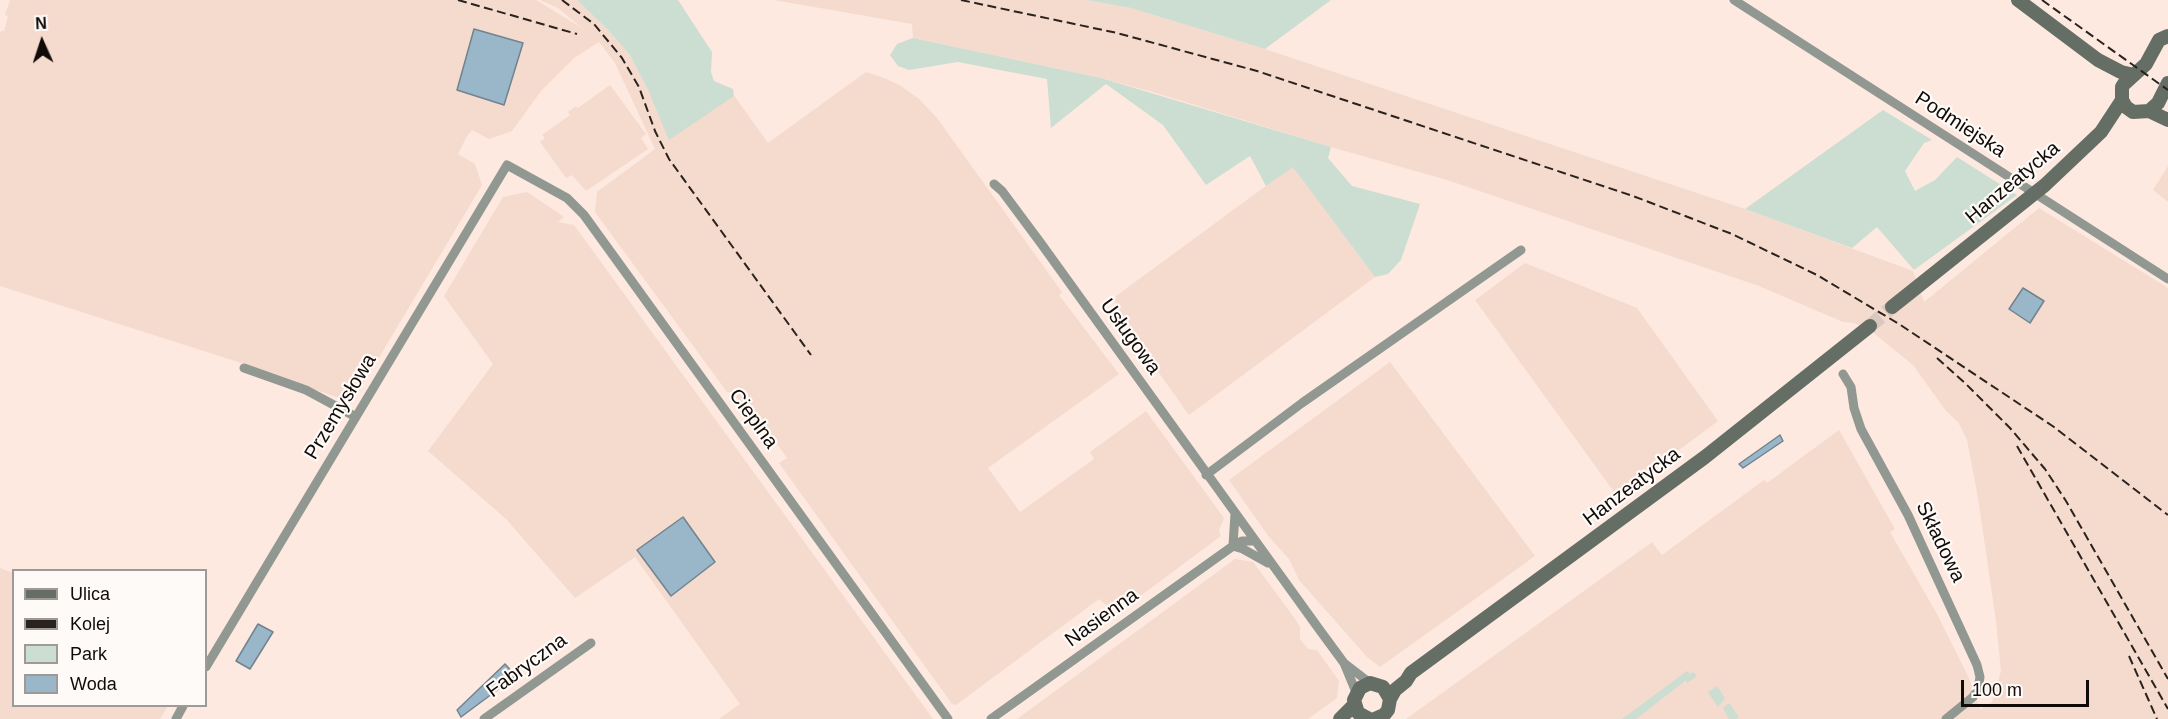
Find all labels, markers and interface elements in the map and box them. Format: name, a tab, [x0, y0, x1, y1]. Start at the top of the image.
north arrow	[12, 12, 72, 72]
text: N	[35, 15, 47, 32]
street label: Podmiejska	[1910, 87, 2010, 163]
street label: Hanzeatycka	[1961, 137, 2065, 229]
street label: Usługowa	[1094, 294, 1166, 380]
street label: Przemysłowa	[300, 350, 382, 464]
street label: Cieplna	[723, 385, 783, 453]
street label: Hanzeatycka	[1579, 443, 1685, 531]
street label: Składowa	[1910, 498, 1970, 586]
legend	[12, 569, 207, 707]
street label: Nasienna	[1061, 583, 1143, 653]
text: Ulica	[70, 584, 110, 604]
text: Kolej	[70, 614, 110, 634]
street label: Fabryczna	[482, 629, 572, 703]
text: Park	[70, 644, 107, 664]
scale bar	[1964, 668, 2092, 706]
text: Woda	[70, 674, 117, 694]
text: 100 m	[1972, 680, 2022, 700]

